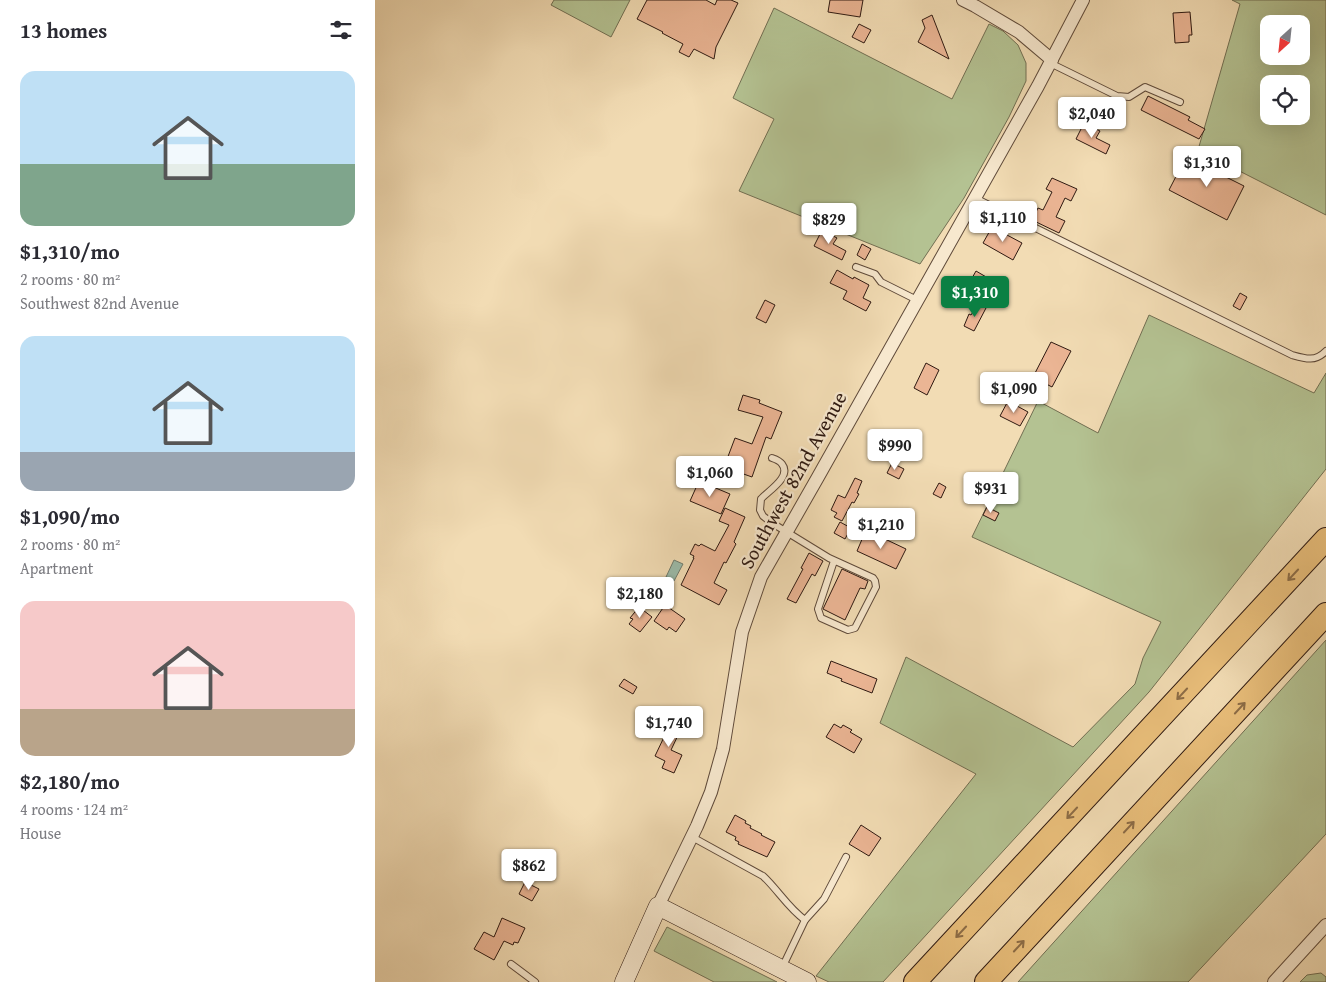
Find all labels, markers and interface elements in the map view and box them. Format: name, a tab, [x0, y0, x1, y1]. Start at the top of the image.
text: 13 homes	[20, 15, 107, 46]
north arrow	[1260, 15, 1310, 65]
map controls	[1260, 15, 1310, 125]
icon: filters	[327, 16, 355, 44]
button: locate	[1260, 75, 1310, 125]
pin: $2,040	[1051, 96, 1133, 139]
text: $2,040	[1069, 101, 1115, 125]
icon: home	[143, 103, 233, 193]
pin: $1,310	[1166, 146, 1248, 188]
text: $1,310	[1184, 150, 1230, 174]
pin: $1,110	[962, 200, 1044, 243]
pin: $829	[799, 202, 859, 245]
text: $1,110	[980, 205, 1026, 229]
text: $829	[812, 207, 846, 231]
text: $1,310/mo	[20, 236, 120, 267]
text: 2 rooms · 80 m²	[20, 267, 120, 291]
pin: $1,310	[934, 276, 1016, 318]
text: $1,310	[952, 280, 998, 304]
text: Southwest 82nd Avenue	[20, 291, 179, 315]
icon: home	[143, 368, 233, 458]
pin: $1,090	[973, 372, 1055, 414]
text: $1,090	[991, 376, 1037, 400]
street label: Southwest 82nd Avenue	[732, 386, 853, 574]
pin: $990	[865, 428, 925, 471]
text: $990	[878, 433, 912, 457]
pin: $1,060	[669, 456, 751, 498]
text: $1,060	[687, 460, 733, 484]
pin: $931	[961, 472, 1021, 514]
text: $931	[974, 476, 1008, 500]
text: $1,090/mo	[20, 501, 120, 532]
pin: $1,210	[840, 508, 922, 550]
text: $1,210	[858, 512, 904, 536]
text: 2 rooms · 80 m²	[20, 532, 120, 556]
text: Apartment	[20, 556, 93, 580]
one-way arrow	[1287, 568, 1299, 581]
pin: $2,180	[599, 576, 681, 619]
text: $2,180	[617, 581, 663, 605]
icon: home	[143, 633, 233, 723]
one-way arrow	[1177, 687, 1188, 700]
one-way arrow	[1234, 701, 1246, 714]
pin: $1,740	[628, 706, 710, 748]
text: $1,740	[646, 710, 692, 734]
text: $2,180/mo	[20, 766, 120, 797]
text: 4 rooms · 124 m²	[20, 797, 128, 821]
one-way arrow	[1066, 807, 1078, 819]
one-way arrow	[1123, 820, 1135, 833]
text: House	[20, 821, 61, 845]
pin: $862	[499, 848, 559, 891]
text: $862	[512, 853, 546, 877]
one-way arrow	[955, 926, 967, 938]
one-way arrow	[1013, 940, 1025, 953]

